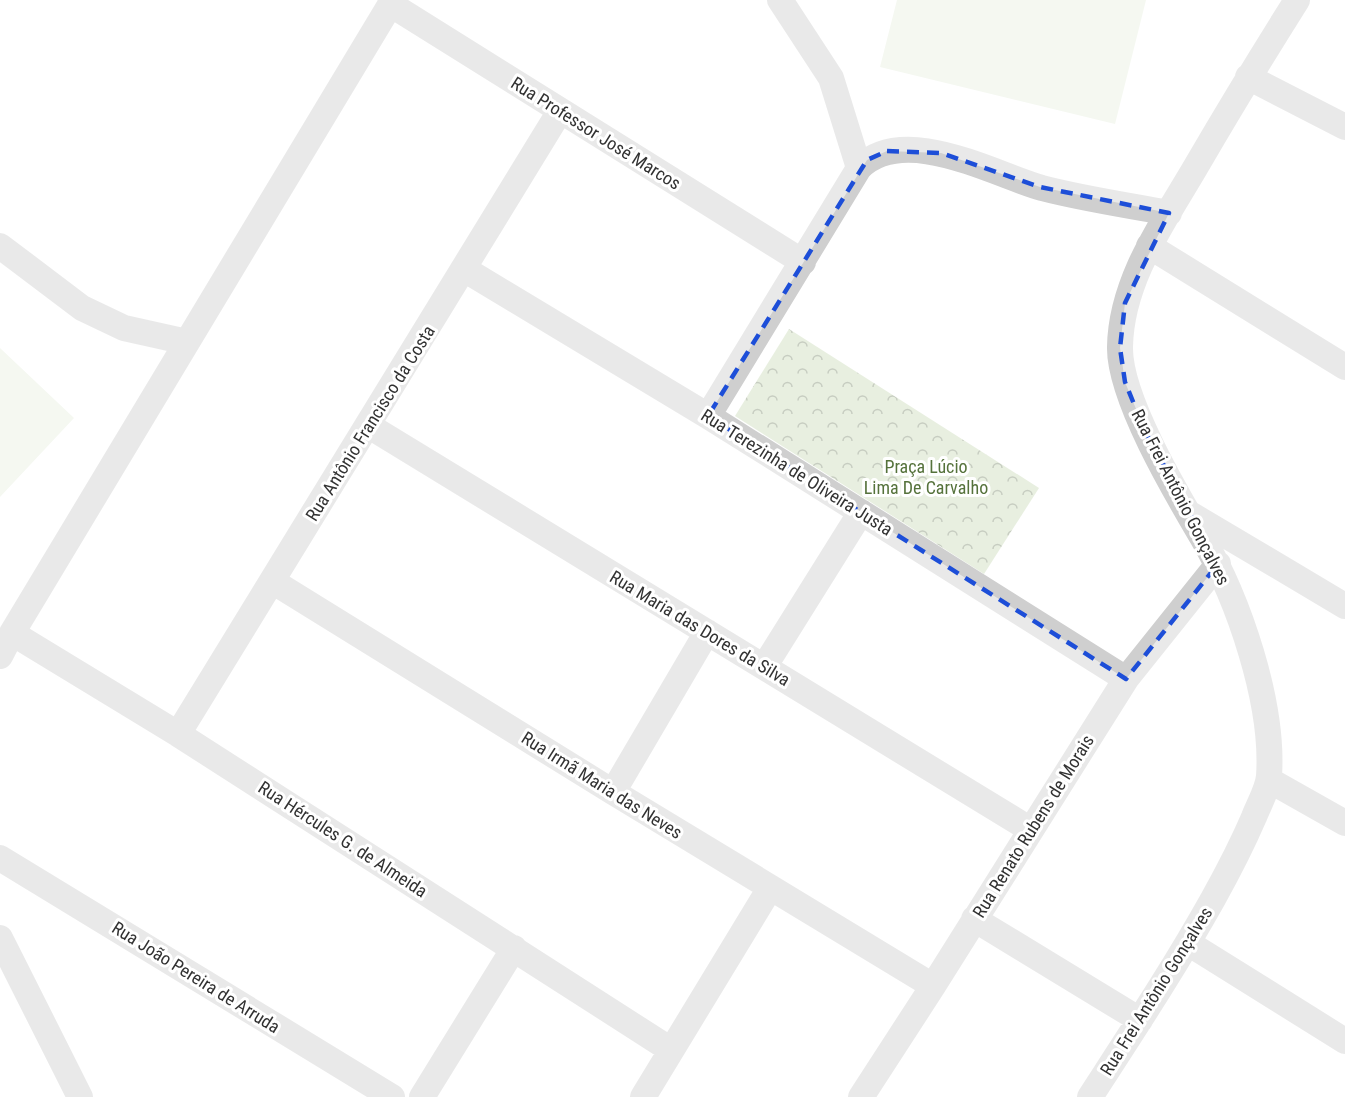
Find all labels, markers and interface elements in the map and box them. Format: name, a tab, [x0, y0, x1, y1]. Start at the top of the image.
street label: Rua Professor José Marcos	[507, 72, 685, 194]
street label: Rua Antônio Francisco da Costa	[301, 321, 439, 525]
street label: Rua Terezinha de Oliveira Justa	[697, 404, 897, 540]
street label: Rua Frei Antônio Gonçalves	[1128, 406, 1234, 588]
park label: Praça Lúcio Lima De Carvalho	[864, 456, 988, 498]
street label: Rua Maria das Dores da Silva	[606, 566, 794, 690]
street label: Rua Irmã Maria das Neves	[518, 727, 686, 843]
street label: Rua Renato Rubens de Morais	[968, 731, 1098, 921]
street label: Rua Hércules G. de Almeida	[255, 777, 431, 901]
street label: Rua Frei Antônio Gonçalves	[1096, 903, 1216, 1079]
street label: Rua João Pereira de Arruda	[108, 917, 284, 1037]

